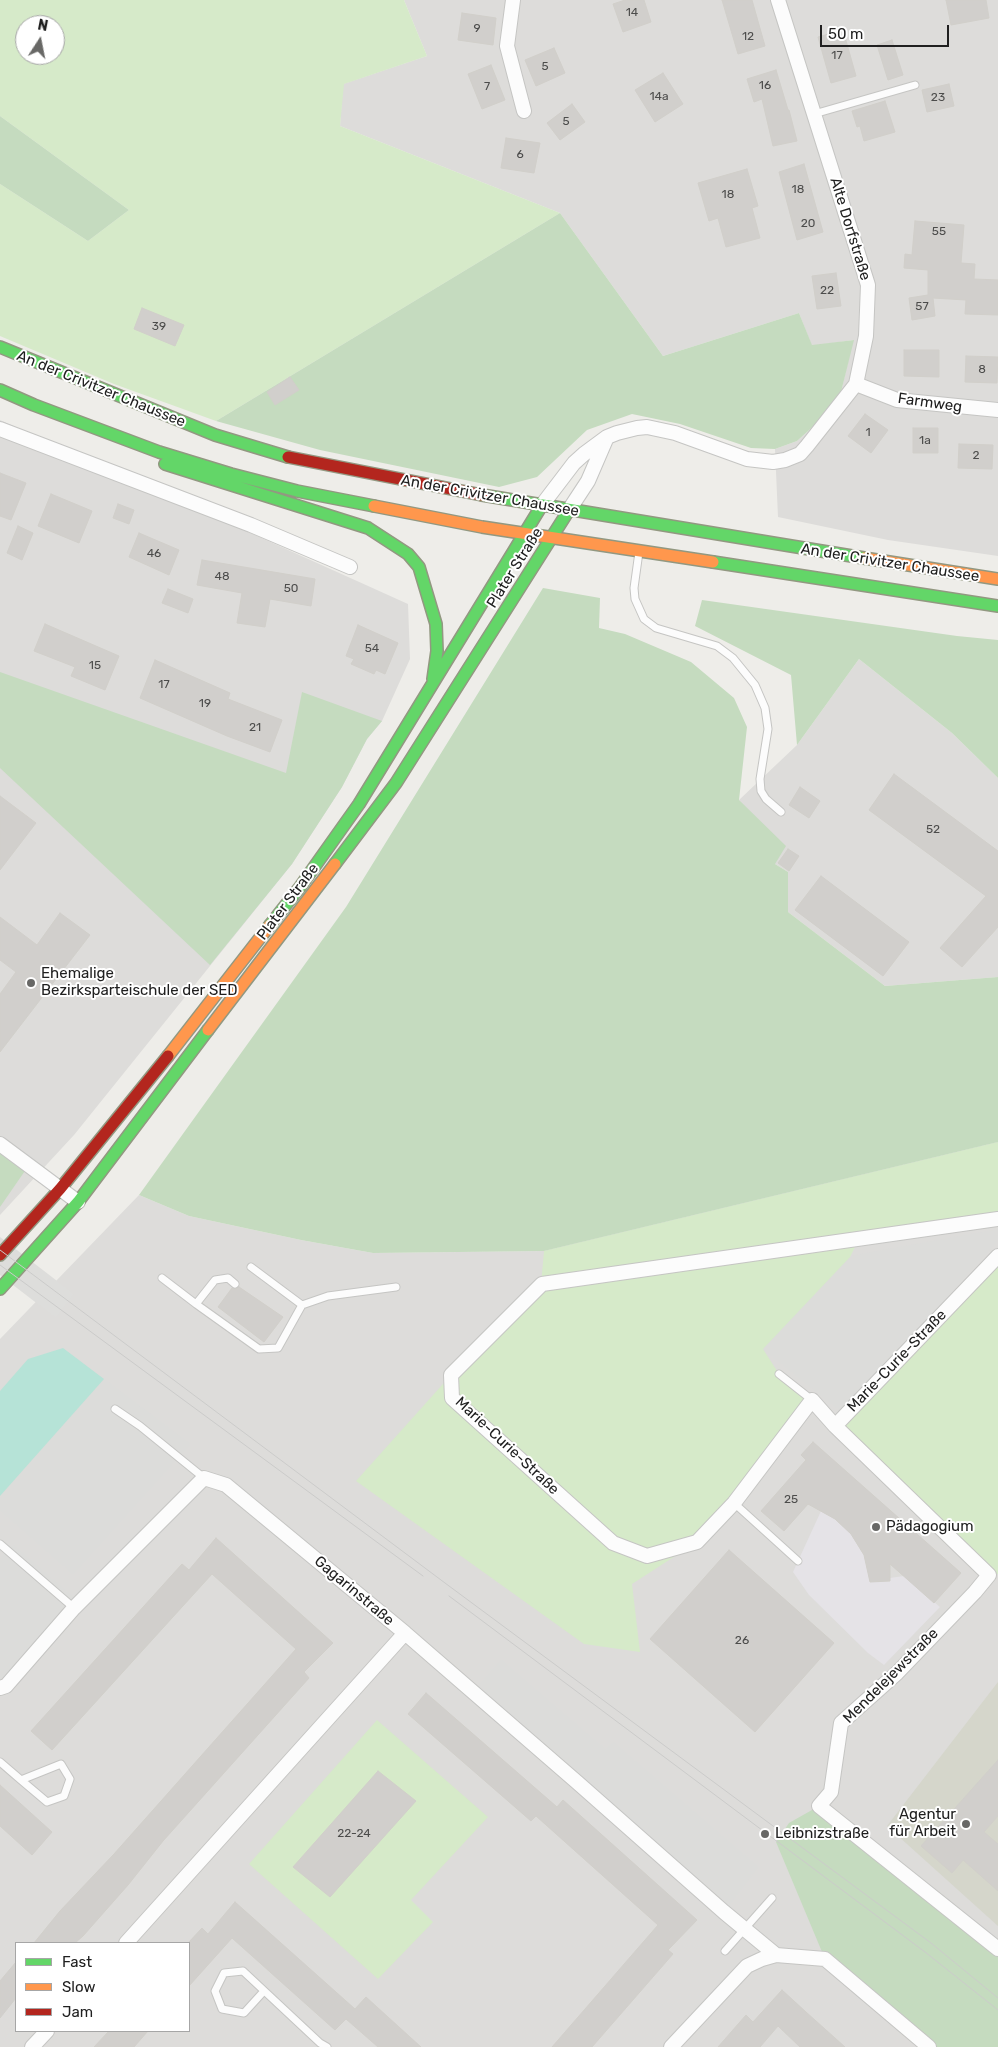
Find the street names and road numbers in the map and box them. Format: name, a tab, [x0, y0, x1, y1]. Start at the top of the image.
street label: Alte Dorfstraße	[826, 175, 874, 283]
street label: An der Crivitzer Chaussee	[14, 347, 188, 431]
street label: Farmweg	[897, 390, 963, 416]
street label: An der Crivitzer Chaussee	[400, 471, 580, 521]
street label: Plater Straße	[483, 524, 547, 612]
street label: An der Crivitzer Chaussee	[799, 540, 981, 586]
street label: Plater Straße	[253, 860, 323, 944]
street label: Marie-Curie-Straße	[844, 1306, 950, 1416]
street label: Marie-Curie-Straße	[451, 1393, 563, 1499]
street label: Gagarinstraße	[310, 1552, 398, 1630]
street label: Mendelejewstraße	[840, 1625, 942, 1727]

